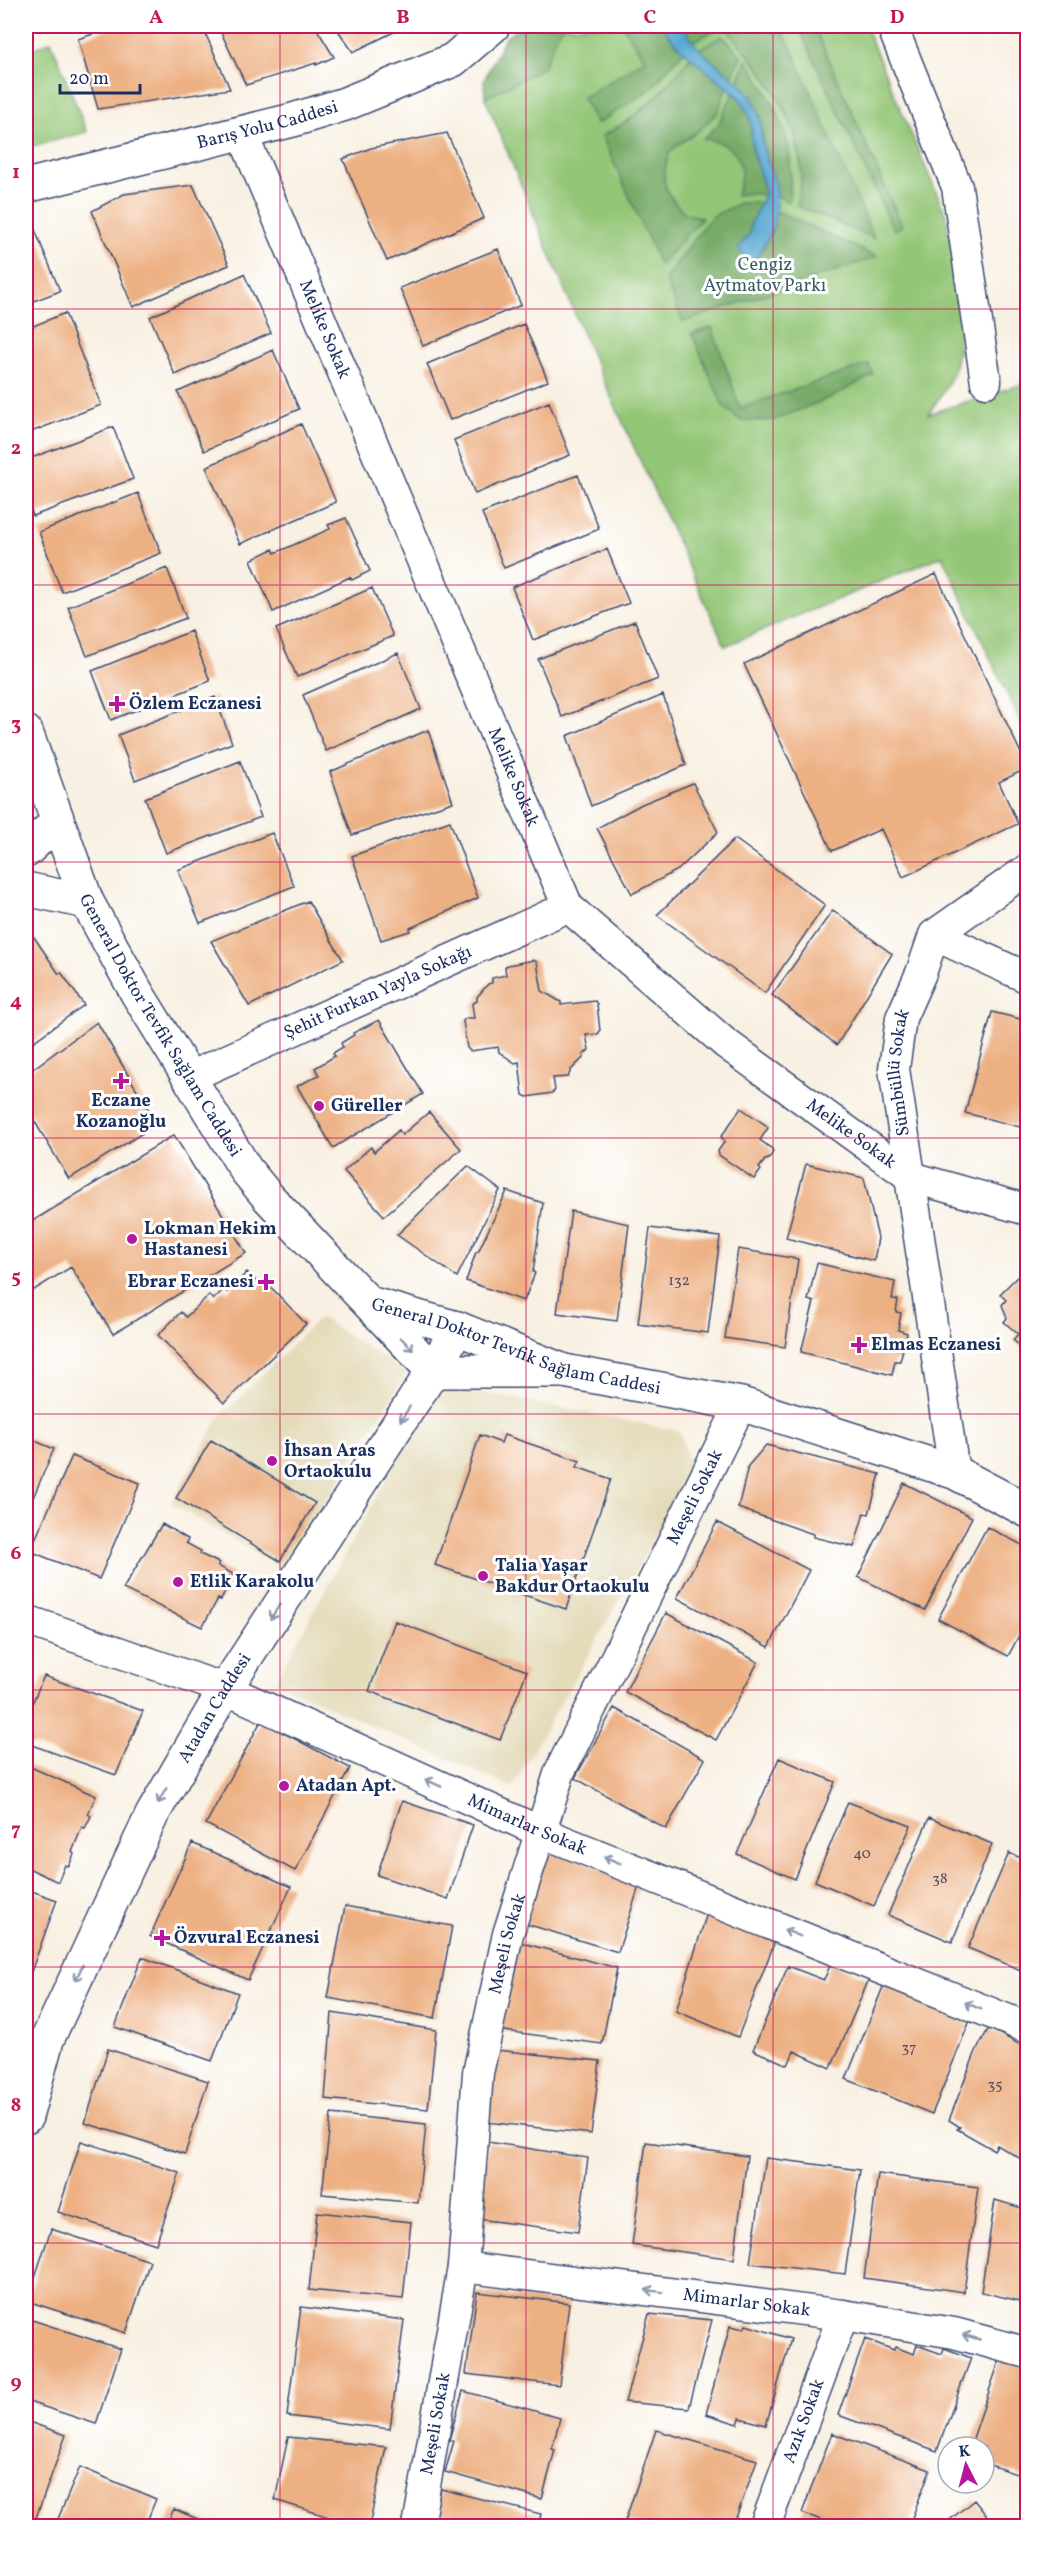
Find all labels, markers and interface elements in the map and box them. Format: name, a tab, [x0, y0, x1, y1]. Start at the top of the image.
text: A	[149, 4, 163, 32]
text: B	[396, 4, 410, 32]
text: C	[644, 4, 657, 32]
text: D	[890, 4, 904, 32]
scale bar	[60, 57, 140, 95]
text: 20 m	[69, 67, 109, 92]
street label: Barış Yolu Caddesi	[194, 94, 341, 156]
text: 1	[12, 159, 20, 187]
park label: Cengiz Aytmatov Parkı	[704, 253, 826, 299]
street label: Melike Sokak	[293, 276, 357, 383]
text: 2	[11, 435, 21, 463]
place label: Özlem Eczanesi	[129, 692, 262, 717]
marker: Özlem Eczanesi	[110, 697, 124, 711]
text: 3	[11, 711, 21, 739]
street label: Melike Sokak	[481, 724, 545, 831]
street label: General Doktor Tevfik Sağlam Caddesi	[73, 891, 248, 1162]
street label: Şehit Furkan Yayla Sokağı	[280, 939, 476, 1045]
text: 4	[10, 988, 22, 1016]
street label: Sümbüllü Sokak	[881, 1004, 916, 1138]
marker: Eczane Kozanoğlu	[114, 1074, 128, 1088]
place label: Eczane Kozanoğlu	[76, 1089, 166, 1135]
street label: Melike Sokak	[801, 1093, 901, 1175]
place label: Güreller	[331, 1094, 403, 1119]
marker: Güreller	[312, 1099, 326, 1113]
place label: Lokman Hekim Hastanesi	[144, 1217, 277, 1263]
marker: Lokman Hekim Hastanesi	[125, 1232, 139, 1246]
text: 5	[11, 1264, 21, 1292]
place label: Ebrar Eczanesi	[128, 1270, 254, 1295]
house number: 132	[668, 1271, 690, 1292]
marker: Ebrar Eczanesi	[259, 1275, 273, 1289]
street label: General Doktor Tevfik Sağlam Caddesi	[369, 1292, 663, 1401]
place label: Elmas Eczanesi	[871, 1333, 1001, 1358]
one-way arrow	[399, 1336, 413, 1351]
marker: Elmas Eczanesi	[852, 1338, 866, 1352]
one-way arrow	[399, 1405, 411, 1422]
place label: İhsan Aras Ortaokulu	[284, 1439, 376, 1485]
street label: Meşeli Sokak	[661, 1445, 729, 1549]
marker: İhsan Aras Ortaokulu	[265, 1454, 279, 1468]
text: 6	[11, 1540, 22, 1568]
place label: Talia Yaşar Bakdur Ortaokulu	[495, 1554, 649, 1600]
marker: Talia Yaşar Bakdur Ortaokulu	[476, 1569, 490, 1583]
place label: Etlik Karakolu	[190, 1570, 314, 1595]
marker: Etlik Karakolu	[171, 1575, 185, 1589]
one-way arrow	[269, 1604, 281, 1620]
street label: Atadan Caddesi	[172, 1648, 257, 1768]
place label: Atadan Apt.	[296, 1774, 396, 1799]
one-way arrow	[424, 1777, 442, 1788]
marker: Atadan Apt.	[277, 1779, 291, 1793]
one-way arrow	[156, 1788, 168, 1805]
street label: Mimarlar Sokak	[463, 1788, 591, 1862]
text: 7	[11, 1816, 21, 1844]
house number: 40	[853, 1844, 871, 1865]
one-way arrow	[603, 1854, 621, 1865]
house number: 38	[932, 1869, 948, 1890]
street label: Meşeli Sokak	[483, 1890, 533, 1997]
place label: Özvural Eczanesi	[174, 1926, 320, 1951]
one-way arrow	[784, 1927, 802, 1938]
marker: Özvural Eczanesi	[155, 1931, 169, 1945]
one-way arrow	[72, 1963, 84, 1981]
one-way arrow	[965, 2000, 983, 2011]
house number: 37	[902, 2038, 916, 2059]
house number: 35	[988, 2075, 1002, 2096]
text: 8	[11, 2092, 21, 2120]
street label: Mimarlar Sokak	[682, 2282, 812, 2323]
one-way arrow	[644, 2286, 664, 2297]
one-way arrow	[962, 2331, 981, 2342]
text: 9	[10, 2369, 22, 2397]
street label: Meşeli Sokak	[415, 2370, 457, 2477]
street label: Azık Sokak	[777, 2375, 831, 2467]
north arrow	[936, 2435, 996, 2495]
text: K	[958, 2440, 972, 2464]

